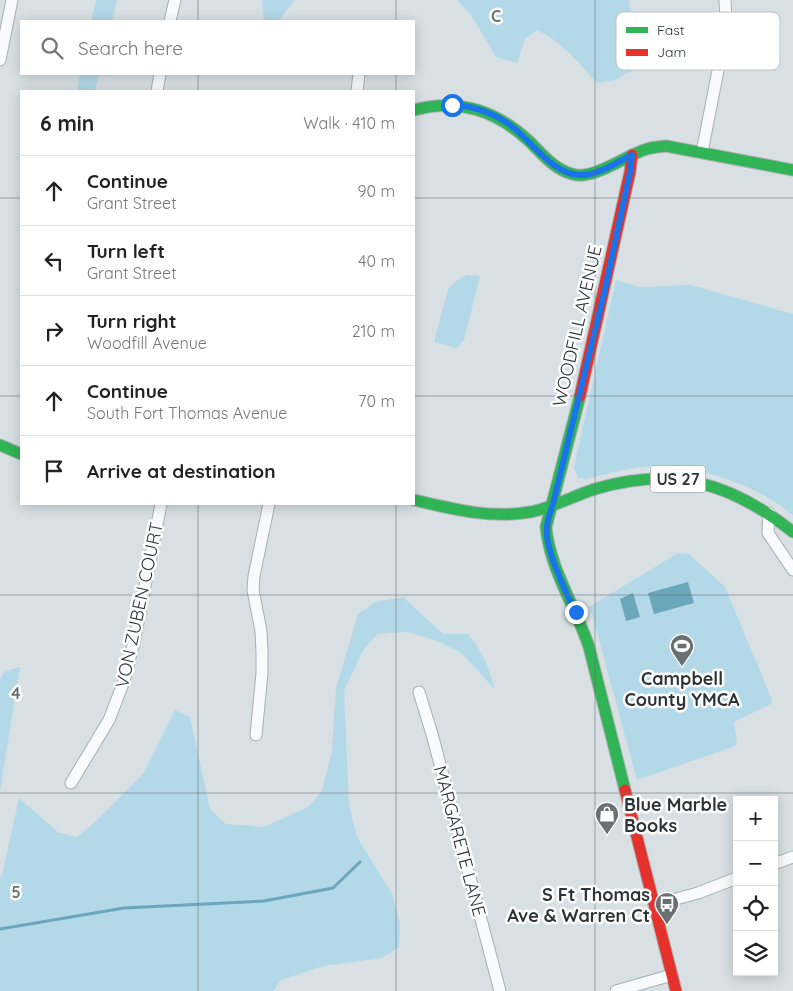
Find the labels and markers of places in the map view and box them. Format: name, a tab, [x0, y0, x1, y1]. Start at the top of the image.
sports icon: Campbell County YMCA	[669, 633, 695, 667]
place label: Campbell County YMCA	[624, 667, 740, 711]
place label: Blue Marble Books	[624, 793, 727, 837]
shop icon: Blue Marble Books	[594, 801, 620, 835]
place label: S Ft Thomas Ave & Warren Ct	[507, 883, 650, 927]
bus stop icon: S Ft Thomas Ave & Warren Ct	[654, 891, 680, 925]

